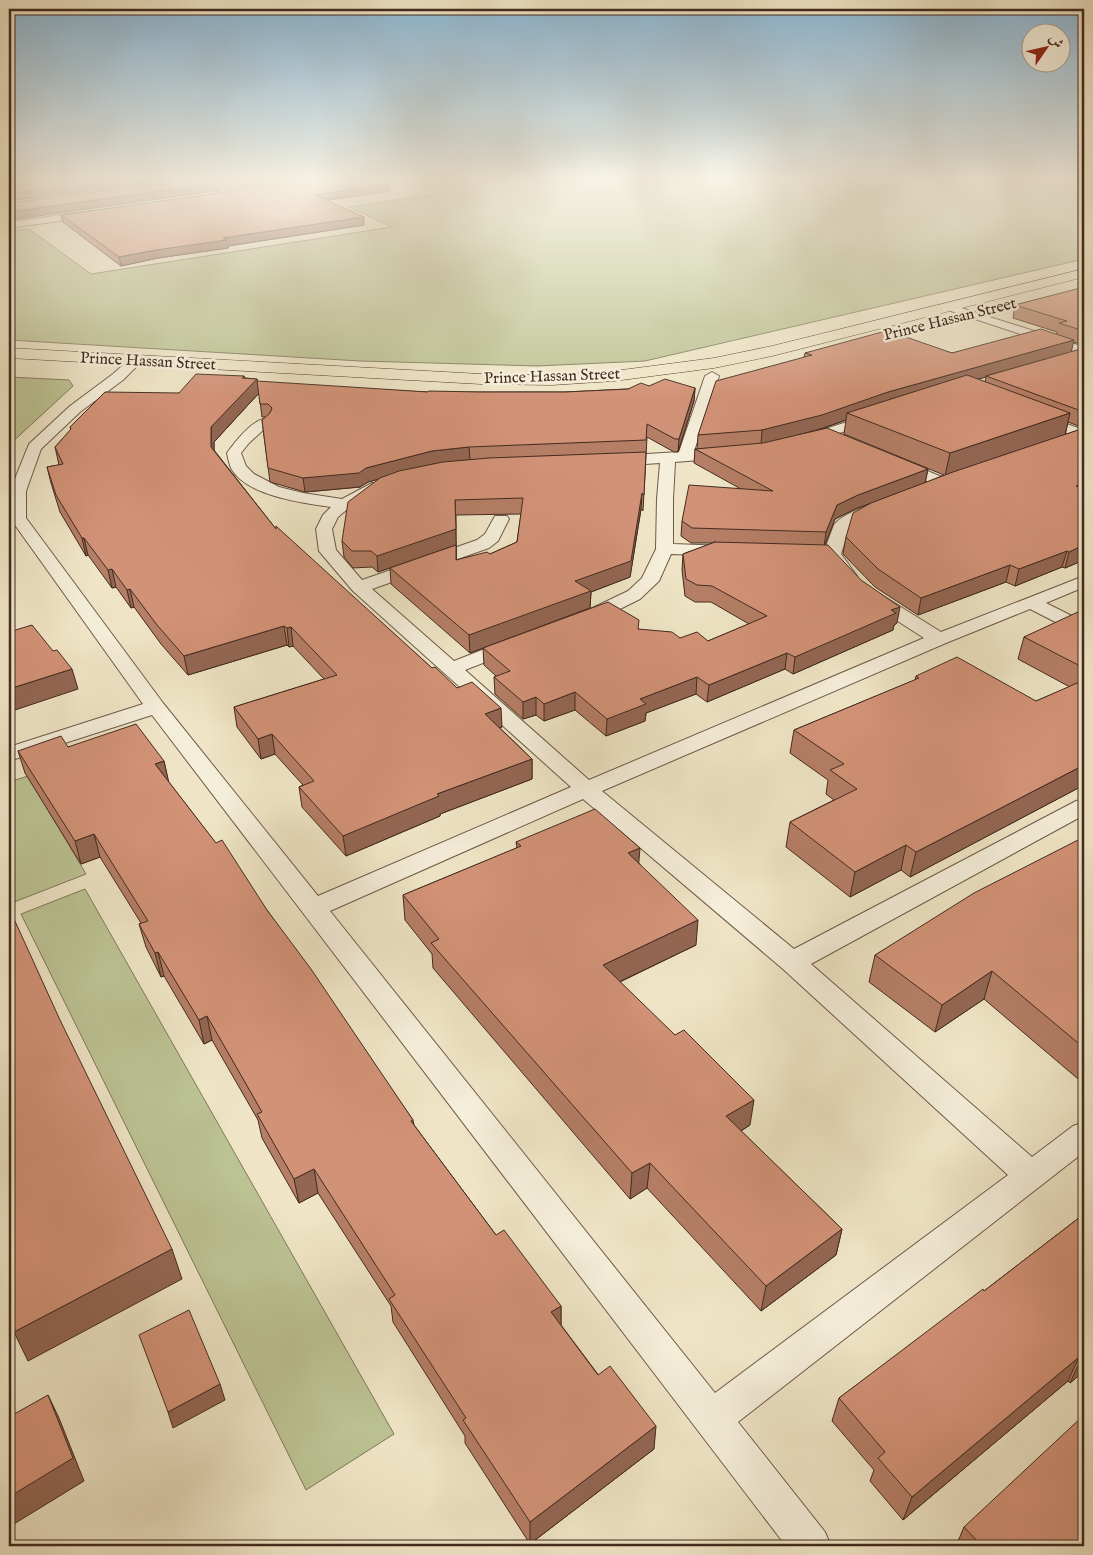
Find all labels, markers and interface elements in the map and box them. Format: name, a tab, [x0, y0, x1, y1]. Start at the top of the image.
north arrow	[1020, 22, 1070, 72]
text: ش	[1045, 30, 1067, 52]
street label: Prince Hassan Street	[881, 294, 1019, 346]
street label: Prince Hassan Street	[79, 348, 217, 376]
street label: Prince Hassan Street	[484, 365, 621, 389]

